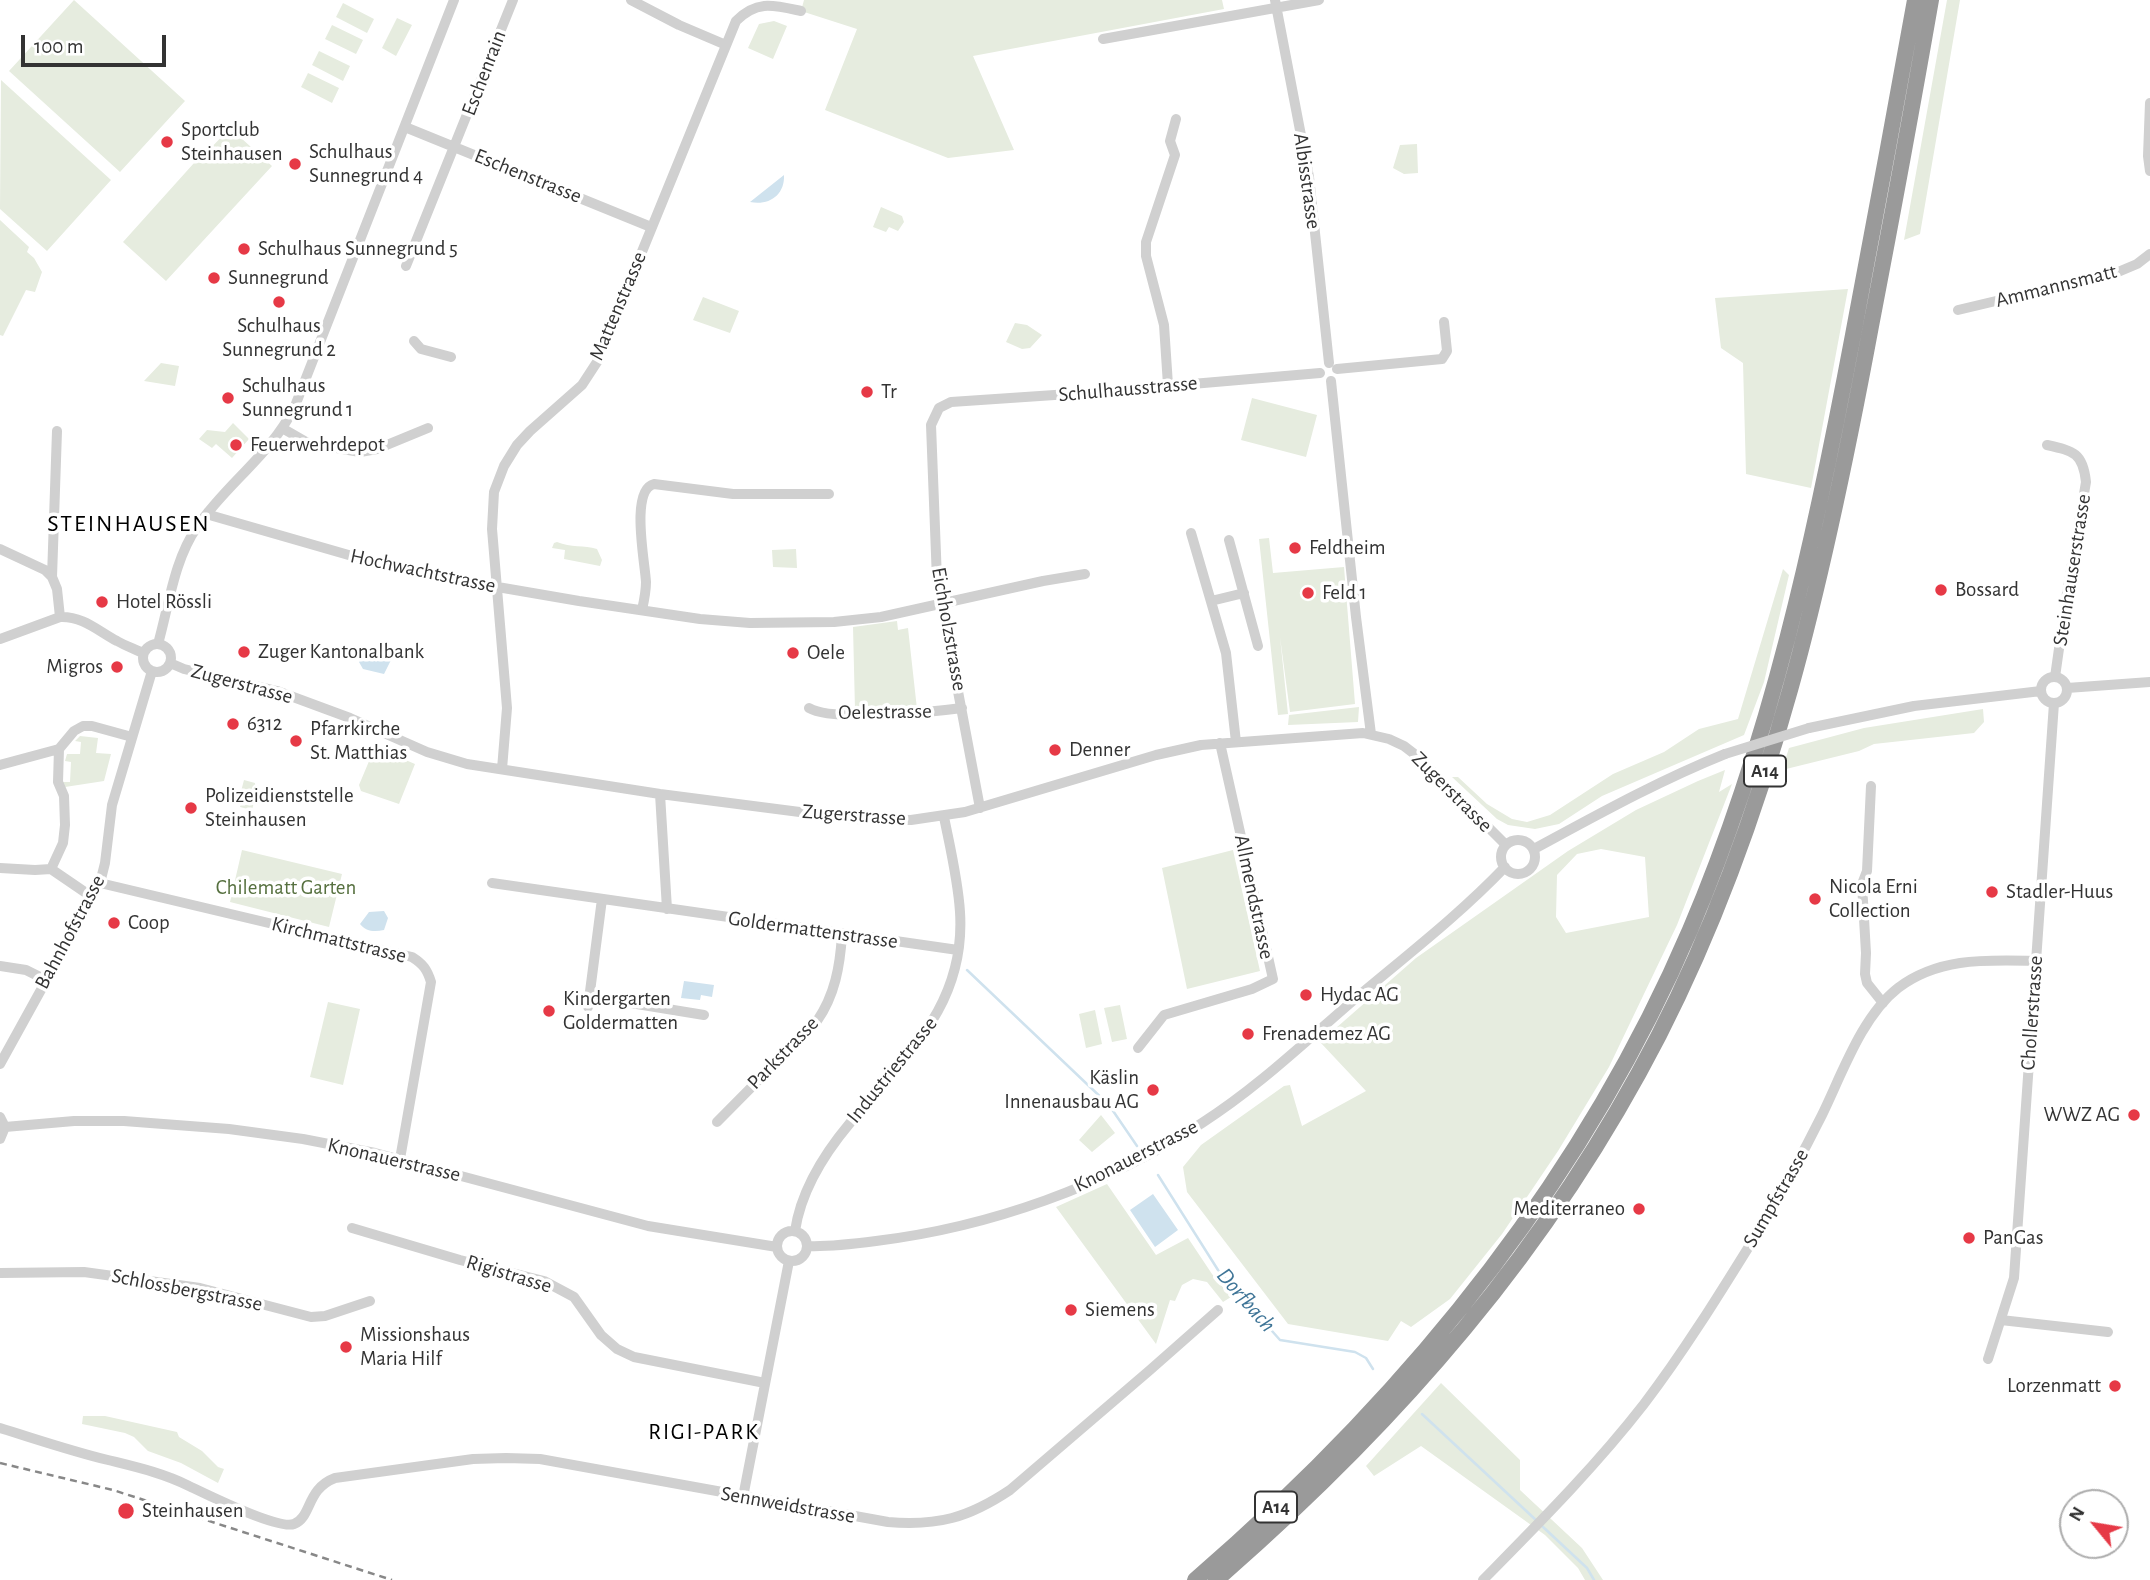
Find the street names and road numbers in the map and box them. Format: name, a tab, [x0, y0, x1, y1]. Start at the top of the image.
street label: Eschenrain	[456, 27, 512, 119]
street label: Albisstrasse	[1288, 131, 1326, 231]
street label: Eschenstrasse	[471, 143, 585, 209]
street label: Mattenstrasse	[584, 248, 652, 364]
street label: Ammannsmatt	[1993, 259, 2119, 313]
street label: Schulhausstrasse	[1057, 370, 1199, 408]
street label: Steinhauserstrasse	[2048, 492, 2096, 648]
street label: Hochwachtstrasse	[348, 543, 498, 599]
street label: Eichholzstrasse	[926, 565, 972, 693]
street label: Zugerstrasse	[188, 658, 296, 710]
street label: Oelestrasse	[838, 699, 932, 725]
street label: Zugerstrasse	[1406, 746, 1498, 838]
road number: A14	[1744, 756, 1786, 786]
street label: Zugerstrasse	[801, 799, 907, 831]
street label: Allmendstrasse	[1229, 832, 1279, 962]
street label: Bahnhofstrasse	[29, 871, 111, 993]
street label: Goldermattenstrasse	[727, 906, 899, 954]
street label: Kirchmattstrasse	[269, 911, 409, 969]
street label: Chollerstrasse	[2015, 955, 2049, 1071]
street label: Parkstrasse	[742, 1011, 824, 1095]
street label: Industriestrasse	[841, 1012, 943, 1128]
street label: Knonauerstrasse	[1070, 1114, 1202, 1198]
street label: Knonauerstrasse	[325, 1132, 463, 1188]
street label: Sumpfstrasse	[1738, 1144, 1814, 1252]
street label: Rigistrasse	[463, 1249, 555, 1299]
street label: Schlossbergstrasse	[110, 1263, 264, 1317]
street label: Sennweidstrasse	[719, 1481, 857, 1529]
road number: A14	[1255, 1492, 1297, 1522]

